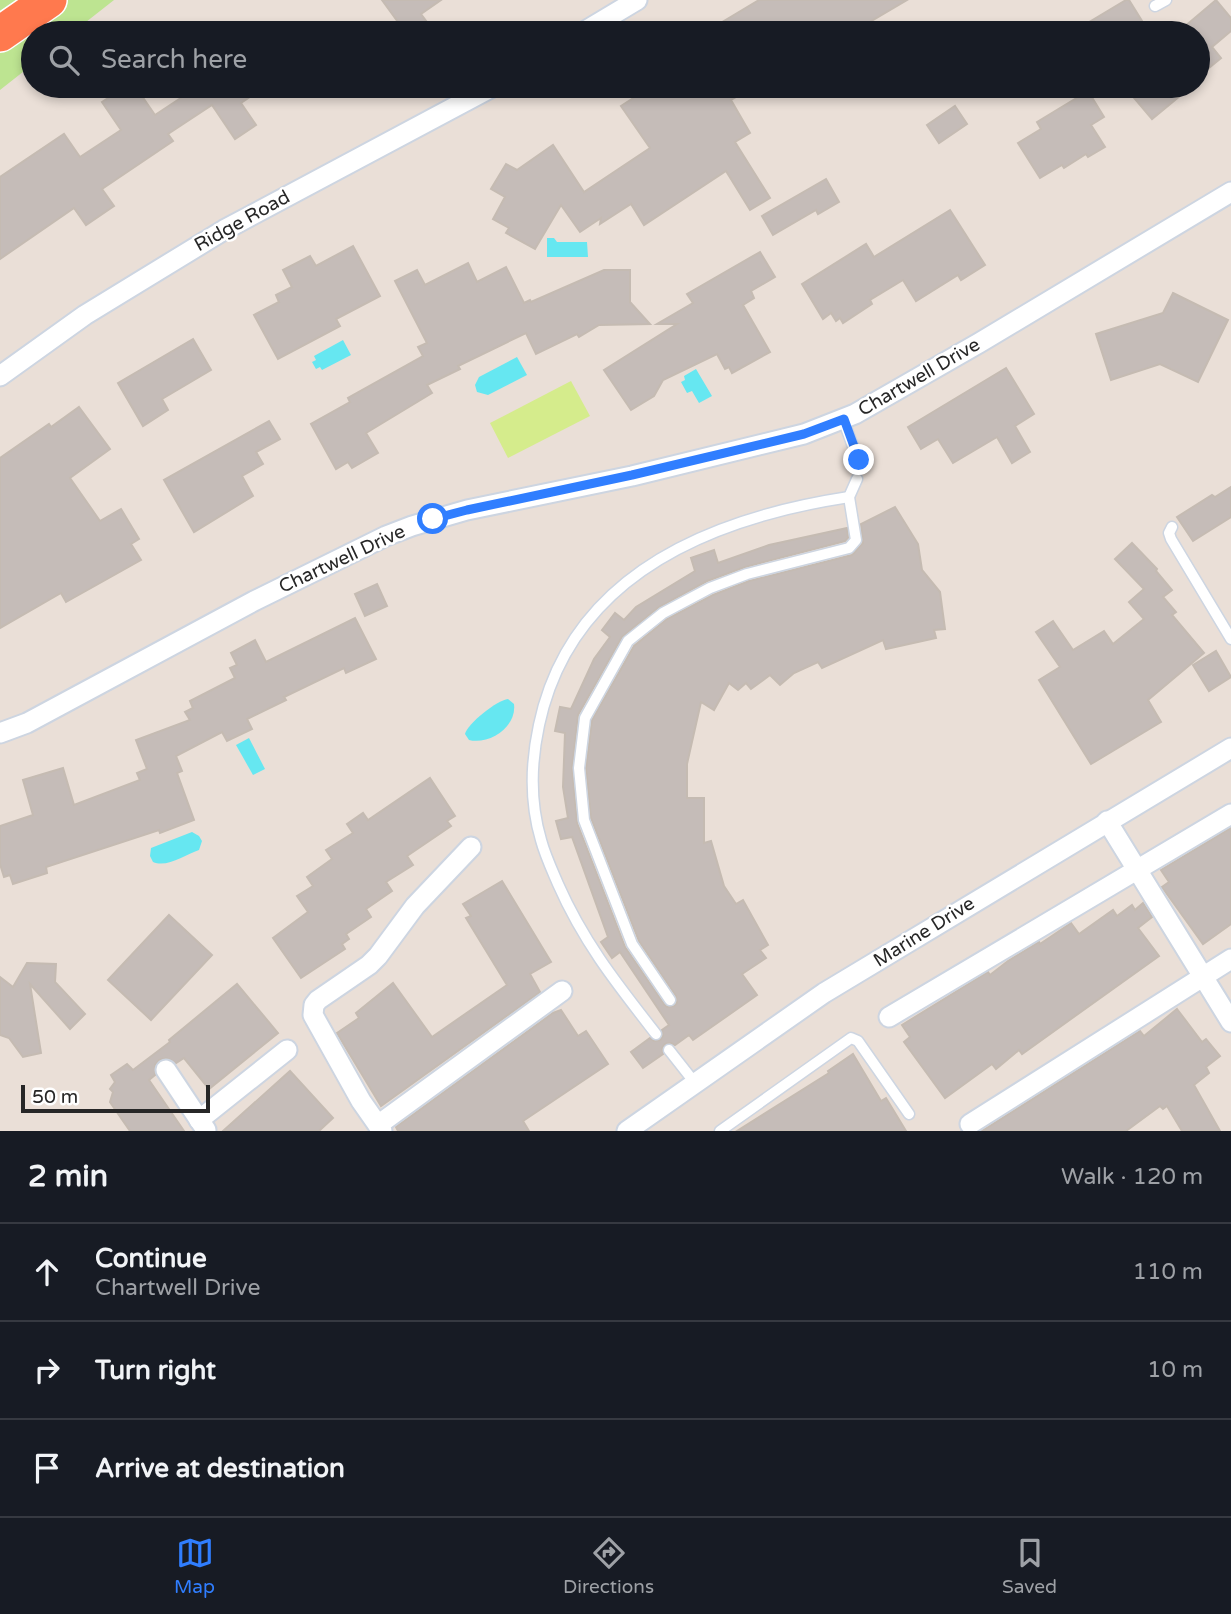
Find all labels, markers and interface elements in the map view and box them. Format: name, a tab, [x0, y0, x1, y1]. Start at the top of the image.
search box	[21, 21, 1210, 98]
icon: search	[45, 41, 83, 79]
text: Search here	[101, 44, 247, 75]
street label: Ridge Road	[190, 186, 294, 256]
street label: Chartwell Drive	[854, 333, 984, 421]
route end	[843, 444, 874, 475]
route start	[417, 503, 448, 534]
street label: Chartwell Drive	[275, 520, 409, 598]
street label: Marine Drive	[869, 892, 979, 972]
scale bar	[21, 1082, 210, 1114]
text: 50 m	[32, 1086, 78, 1108]
text: 2 min	[28, 1158, 108, 1195]
text: Walk · 120 m	[1061, 1163, 1203, 1191]
text: Continue	[95, 1243, 207, 1274]
icon: ahead	[28, 1253, 66, 1291]
text: 110 m	[1133, 1258, 1203, 1286]
text: Chartwell Drive	[95, 1274, 261, 1302]
icon: right	[28, 1351, 66, 1389]
text: Turn right	[95, 1355, 216, 1386]
text: 10 m	[1147, 1356, 1203, 1384]
icon: arrive	[28, 1449, 66, 1487]
text: Arrive at destination	[95, 1453, 345, 1484]
tab: Map	[174, 1534, 215, 1598]
tab: Directions	[563, 1534, 654, 1598]
tab: Saved	[1002, 1534, 1057, 1598]

